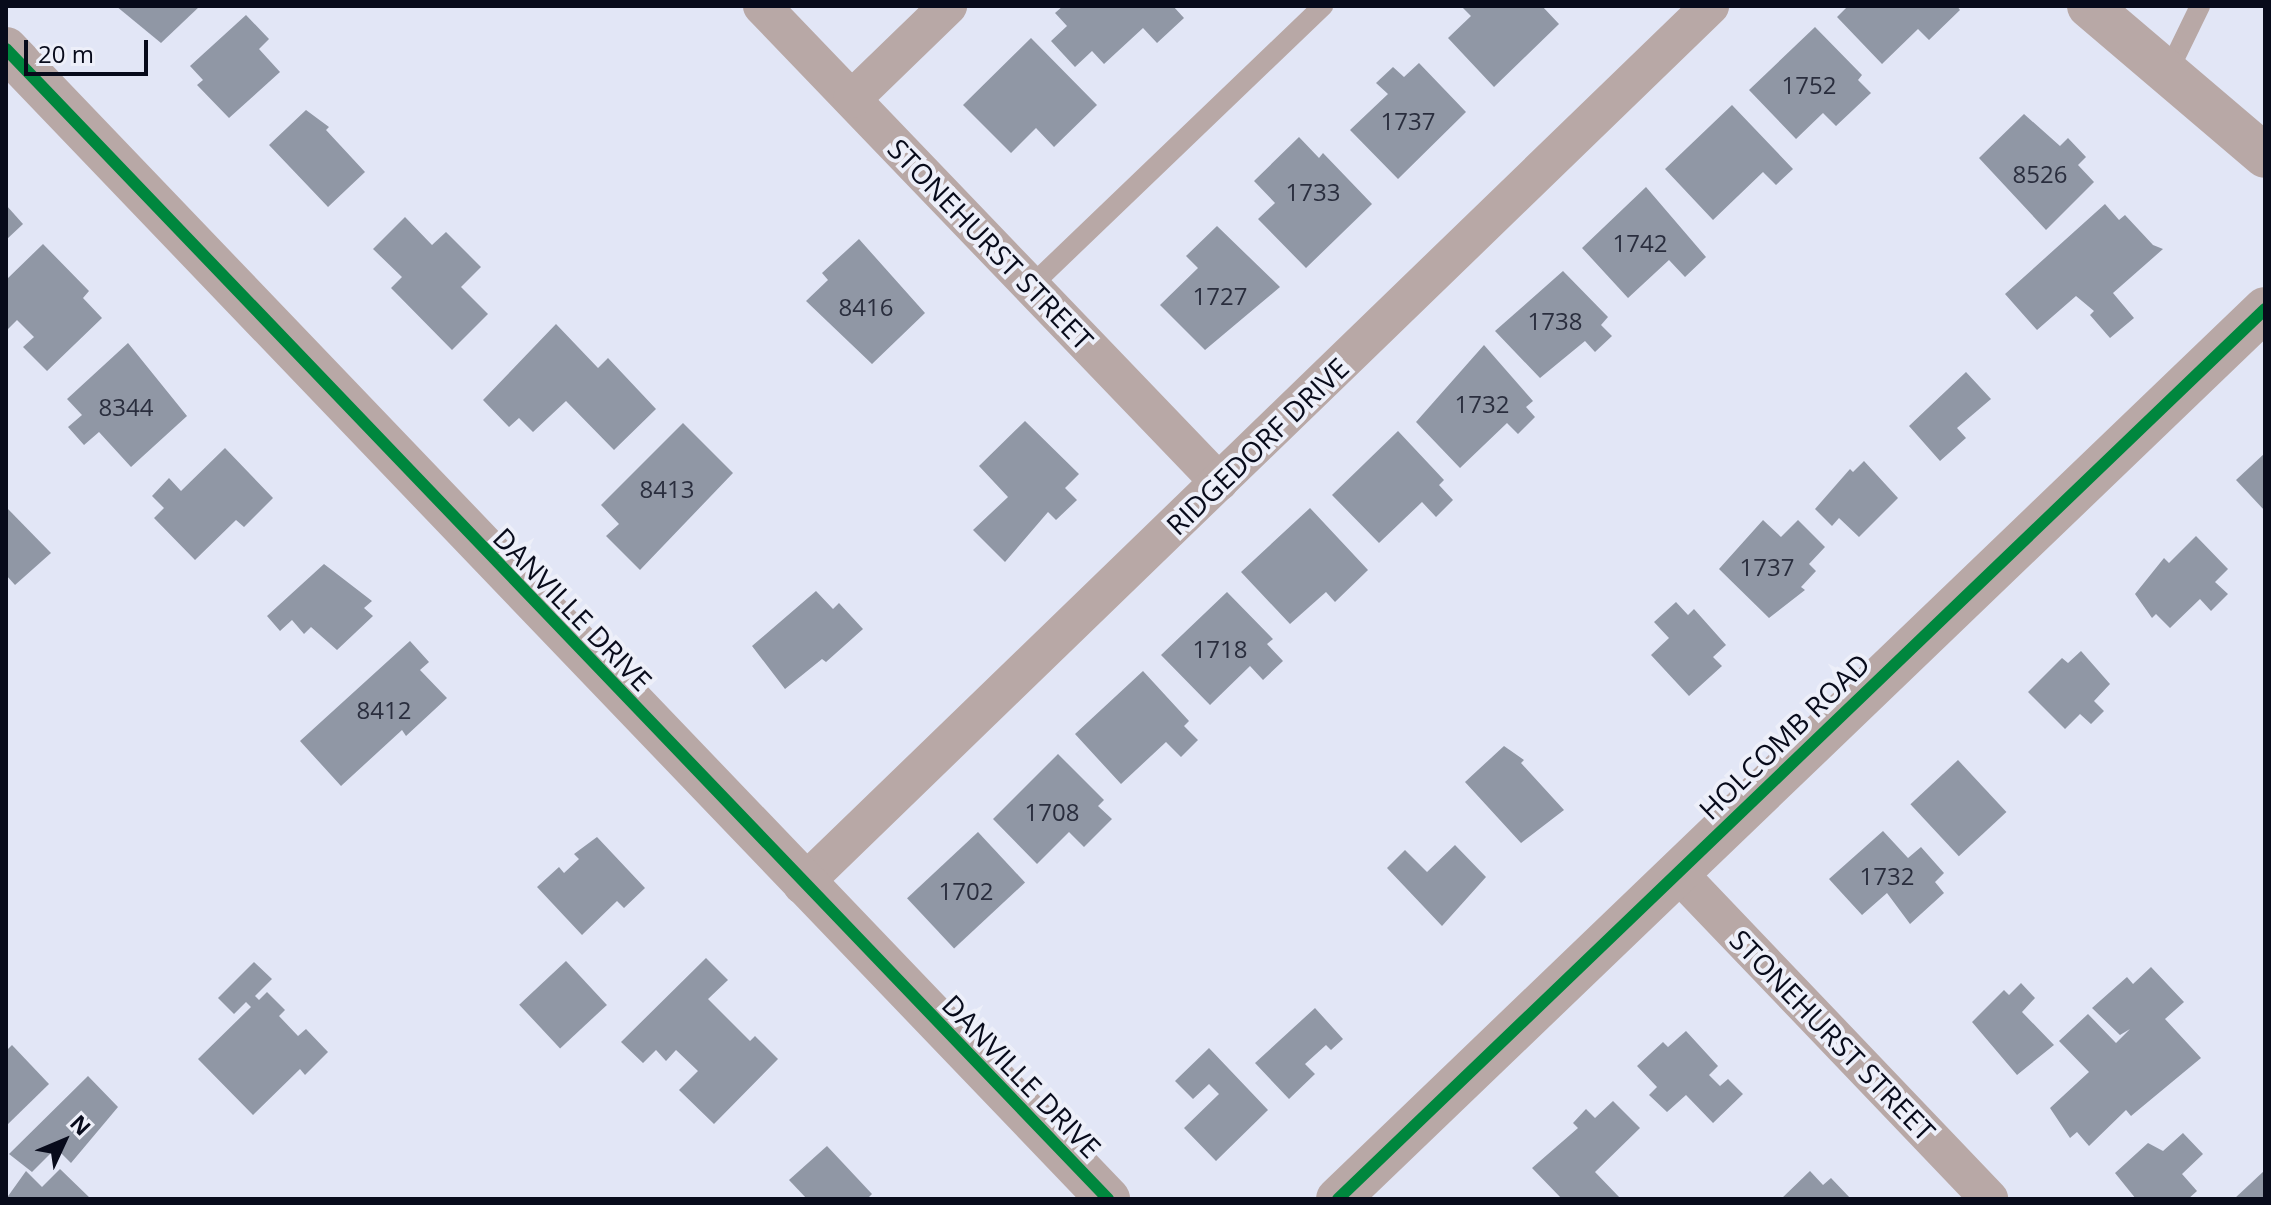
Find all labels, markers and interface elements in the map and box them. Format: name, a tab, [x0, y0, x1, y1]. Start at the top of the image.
scale bar	[28, 24, 152, 74]
text: 20 m	[38, 37, 94, 70]
house number: 1752	[1782, 71, 1836, 99]
house number: 1737	[1381, 107, 1435, 135]
street label: STONEHURST STREET	[882, 132, 1100, 356]
house number: 8526	[2013, 160, 2067, 188]
house number: 1733	[1286, 178, 1340, 206]
house number: 1742	[1613, 229, 1667, 257]
house number: 1727	[1193, 282, 1247, 310]
house number: 8416	[839, 293, 893, 321]
house number: 1738	[1528, 307, 1582, 335]
street label: RIDGEDORF DRIVE	[1159, 351, 1355, 541]
house number: 1732	[1455, 390, 1509, 418]
house number: 8344	[99, 393, 153, 421]
house number: 8413	[640, 475, 694, 503]
street label: DANVILLE DRIVE	[487, 521, 659, 697]
house number: 1737	[1740, 553, 1794, 581]
house number: 1718	[1193, 635, 1247, 663]
street label: HOLCOMB ROAD	[1692, 646, 1876, 826]
house number: 8412	[357, 696, 411, 724]
house number: 1708	[1025, 798, 1079, 826]
house number: 1732	[1860, 862, 1914, 890]
house number: 1702	[939, 877, 993, 905]
street label: STONEHURST STREET	[1724, 923, 1942, 1147]
street label: DANVILLE DRIVE	[936, 988, 1108, 1164]
north arrow	[24, 1101, 104, 1181]
text: N	[64, 1107, 98, 1141]

